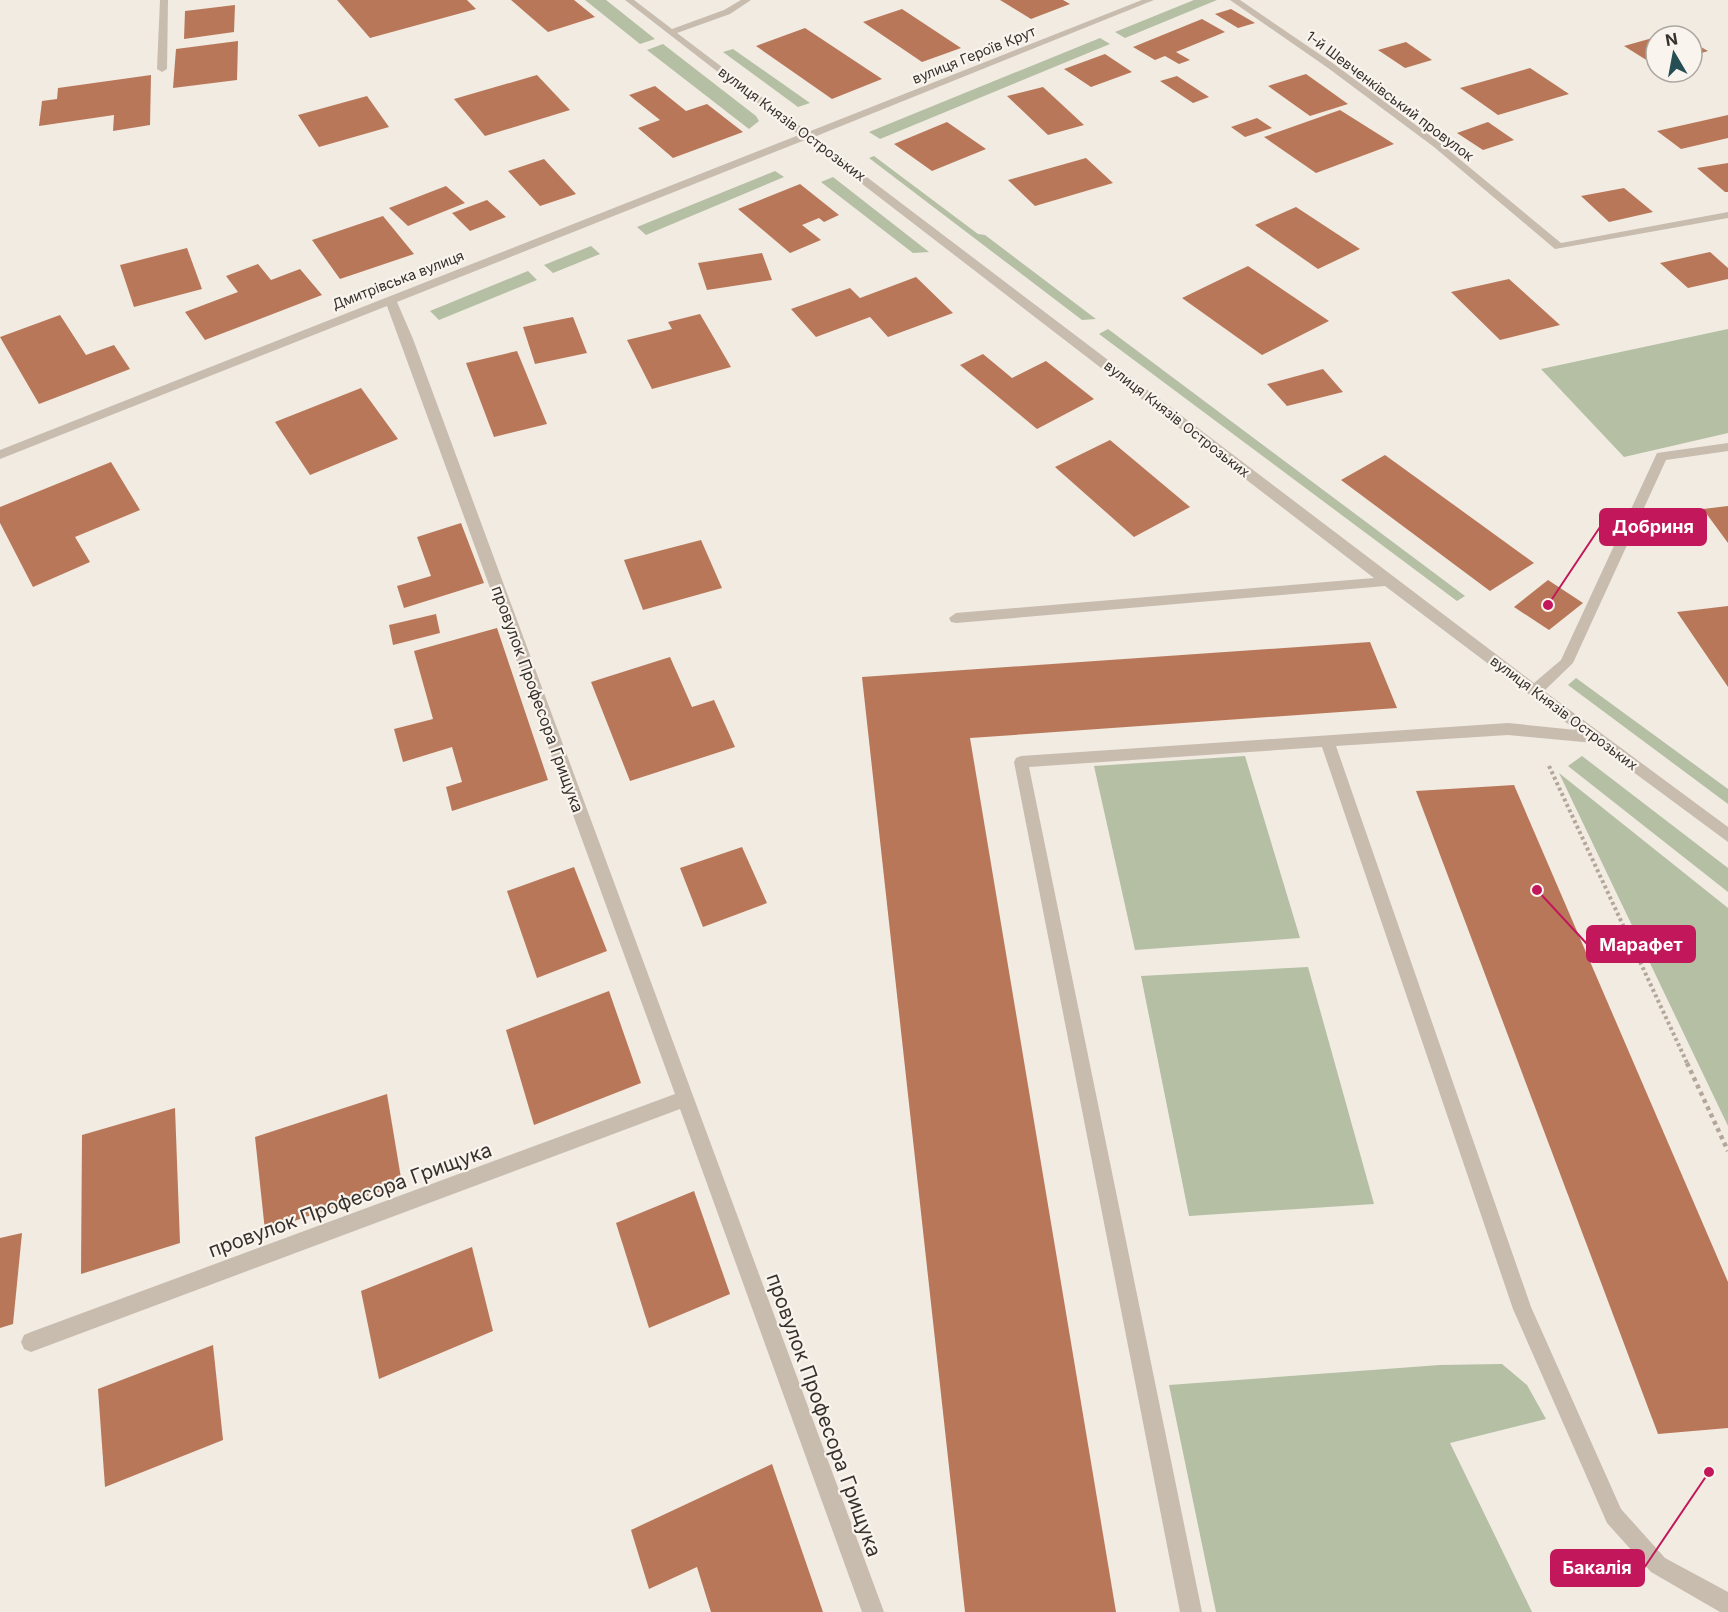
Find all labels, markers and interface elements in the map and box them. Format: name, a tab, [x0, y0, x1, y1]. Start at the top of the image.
street label: вулиця Героїв Крут	[910, 22, 1038, 87]
north arrow	[1644, 24, 1704, 84]
street label: 1-й Шевченківський провулок	[1303, 27, 1478, 164]
text: N	[1664, 28, 1679, 50]
street label: вулиця Князів Острозьких	[715, 63, 869, 185]
street label: Дмитрівська вулиця	[329, 247, 466, 313]
street label: вулиця Князів Острозьких	[1101, 357, 1254, 481]
callout: Добриня	[1600, 509, 1706, 545]
text: Добриня	[1612, 516, 1694, 537]
street label: провулок Професора Грищука	[488, 583, 588, 815]
street label: вулиця Князів Острозьких	[1487, 652, 1641, 774]
callout: Марафет	[1587, 926, 1695, 962]
text: Марафет	[1599, 934, 1683, 955]
street label: провулок Професора Грищука	[205, 1137, 495, 1263]
street label: провулок Професора Грищука	[761, 1270, 887, 1560]
callout: Бакалія	[1551, 1550, 1644, 1586]
text: Бакалія	[1562, 1557, 1632, 1578]

